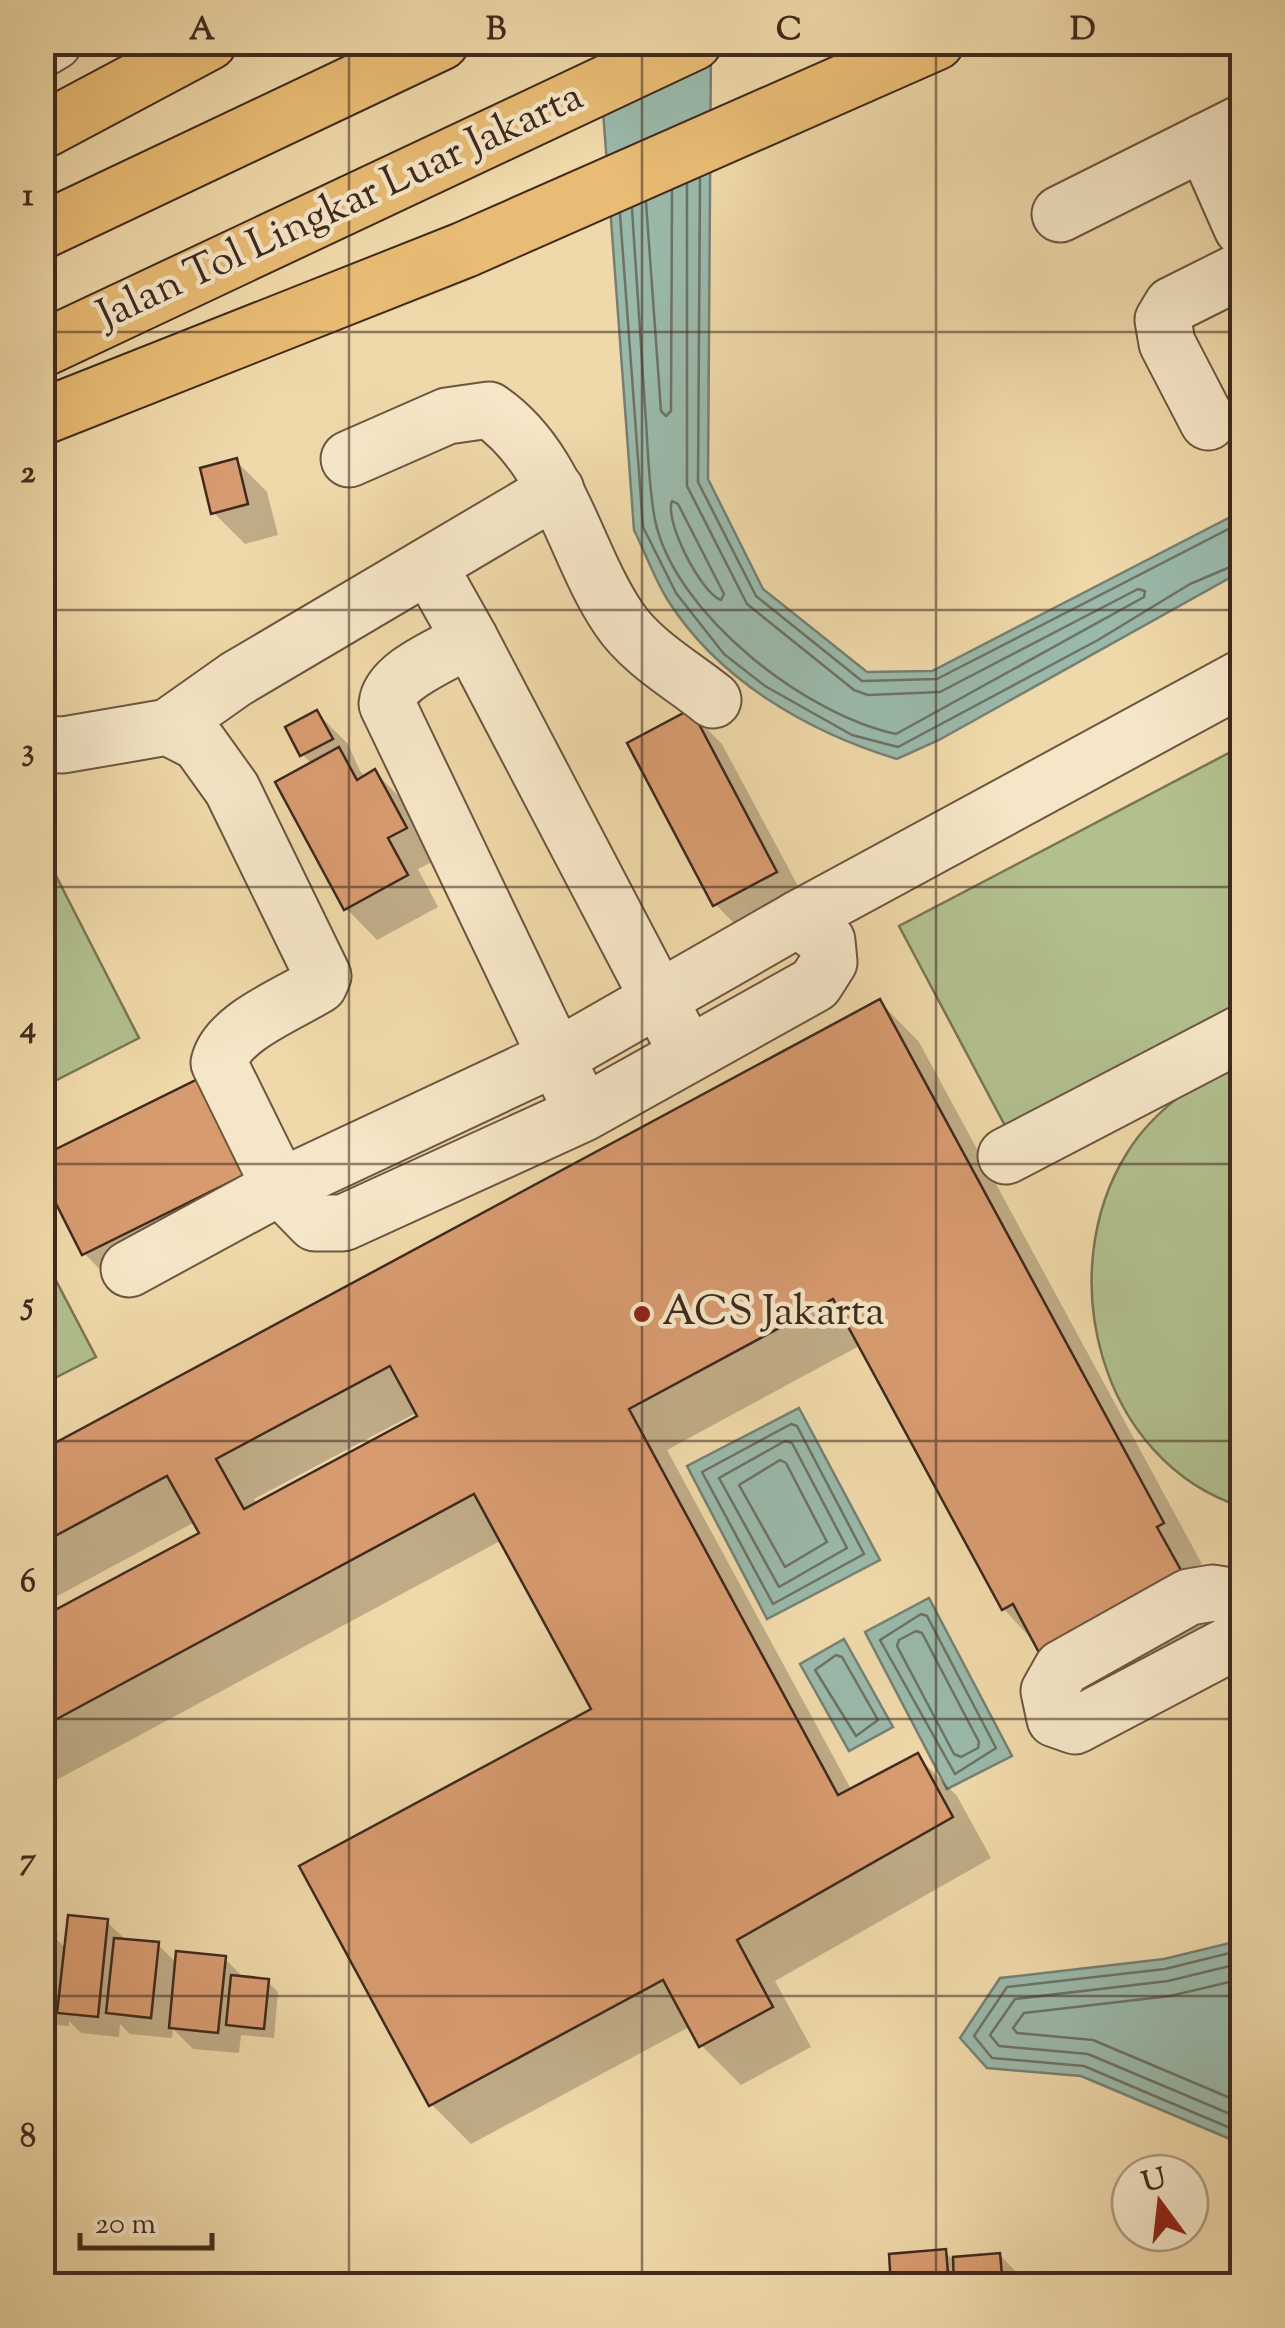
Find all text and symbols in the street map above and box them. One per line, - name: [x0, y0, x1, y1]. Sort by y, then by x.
- text: A: [189, 8, 215, 54]
- text: B: [486, 8, 506, 54]
- text: C: [776, 8, 802, 54]
- text: D: [1070, 8, 1096, 54]
- street label: Jalan Tol Lingkar Luar Jakarta: [86, 69, 594, 348]
- text: 1: [23, 174, 34, 220]
- text: 2: [21, 451, 36, 497]
- text: 3: [22, 729, 34, 775]
- text: 4: [19, 1006, 36, 1052]
- text: 5: [20, 1283, 34, 1329]
- place label: ACS Jakarta: [662, 1284, 885, 1344]
- marker: ACS Jakarta: [631, 1303, 653, 1325]
- text: 6: [20, 1560, 36, 1606]
- text: 7: [20, 1838, 36, 1884]
- text: 8: [20, 2115, 36, 2161]
- north arrow: [1110, 2153, 1210, 2253]
- text: U: [1138, 2159, 1171, 2204]
- scale bar: [80, 2188, 212, 2250]
- text: 20 m: [95, 2204, 156, 2247]

